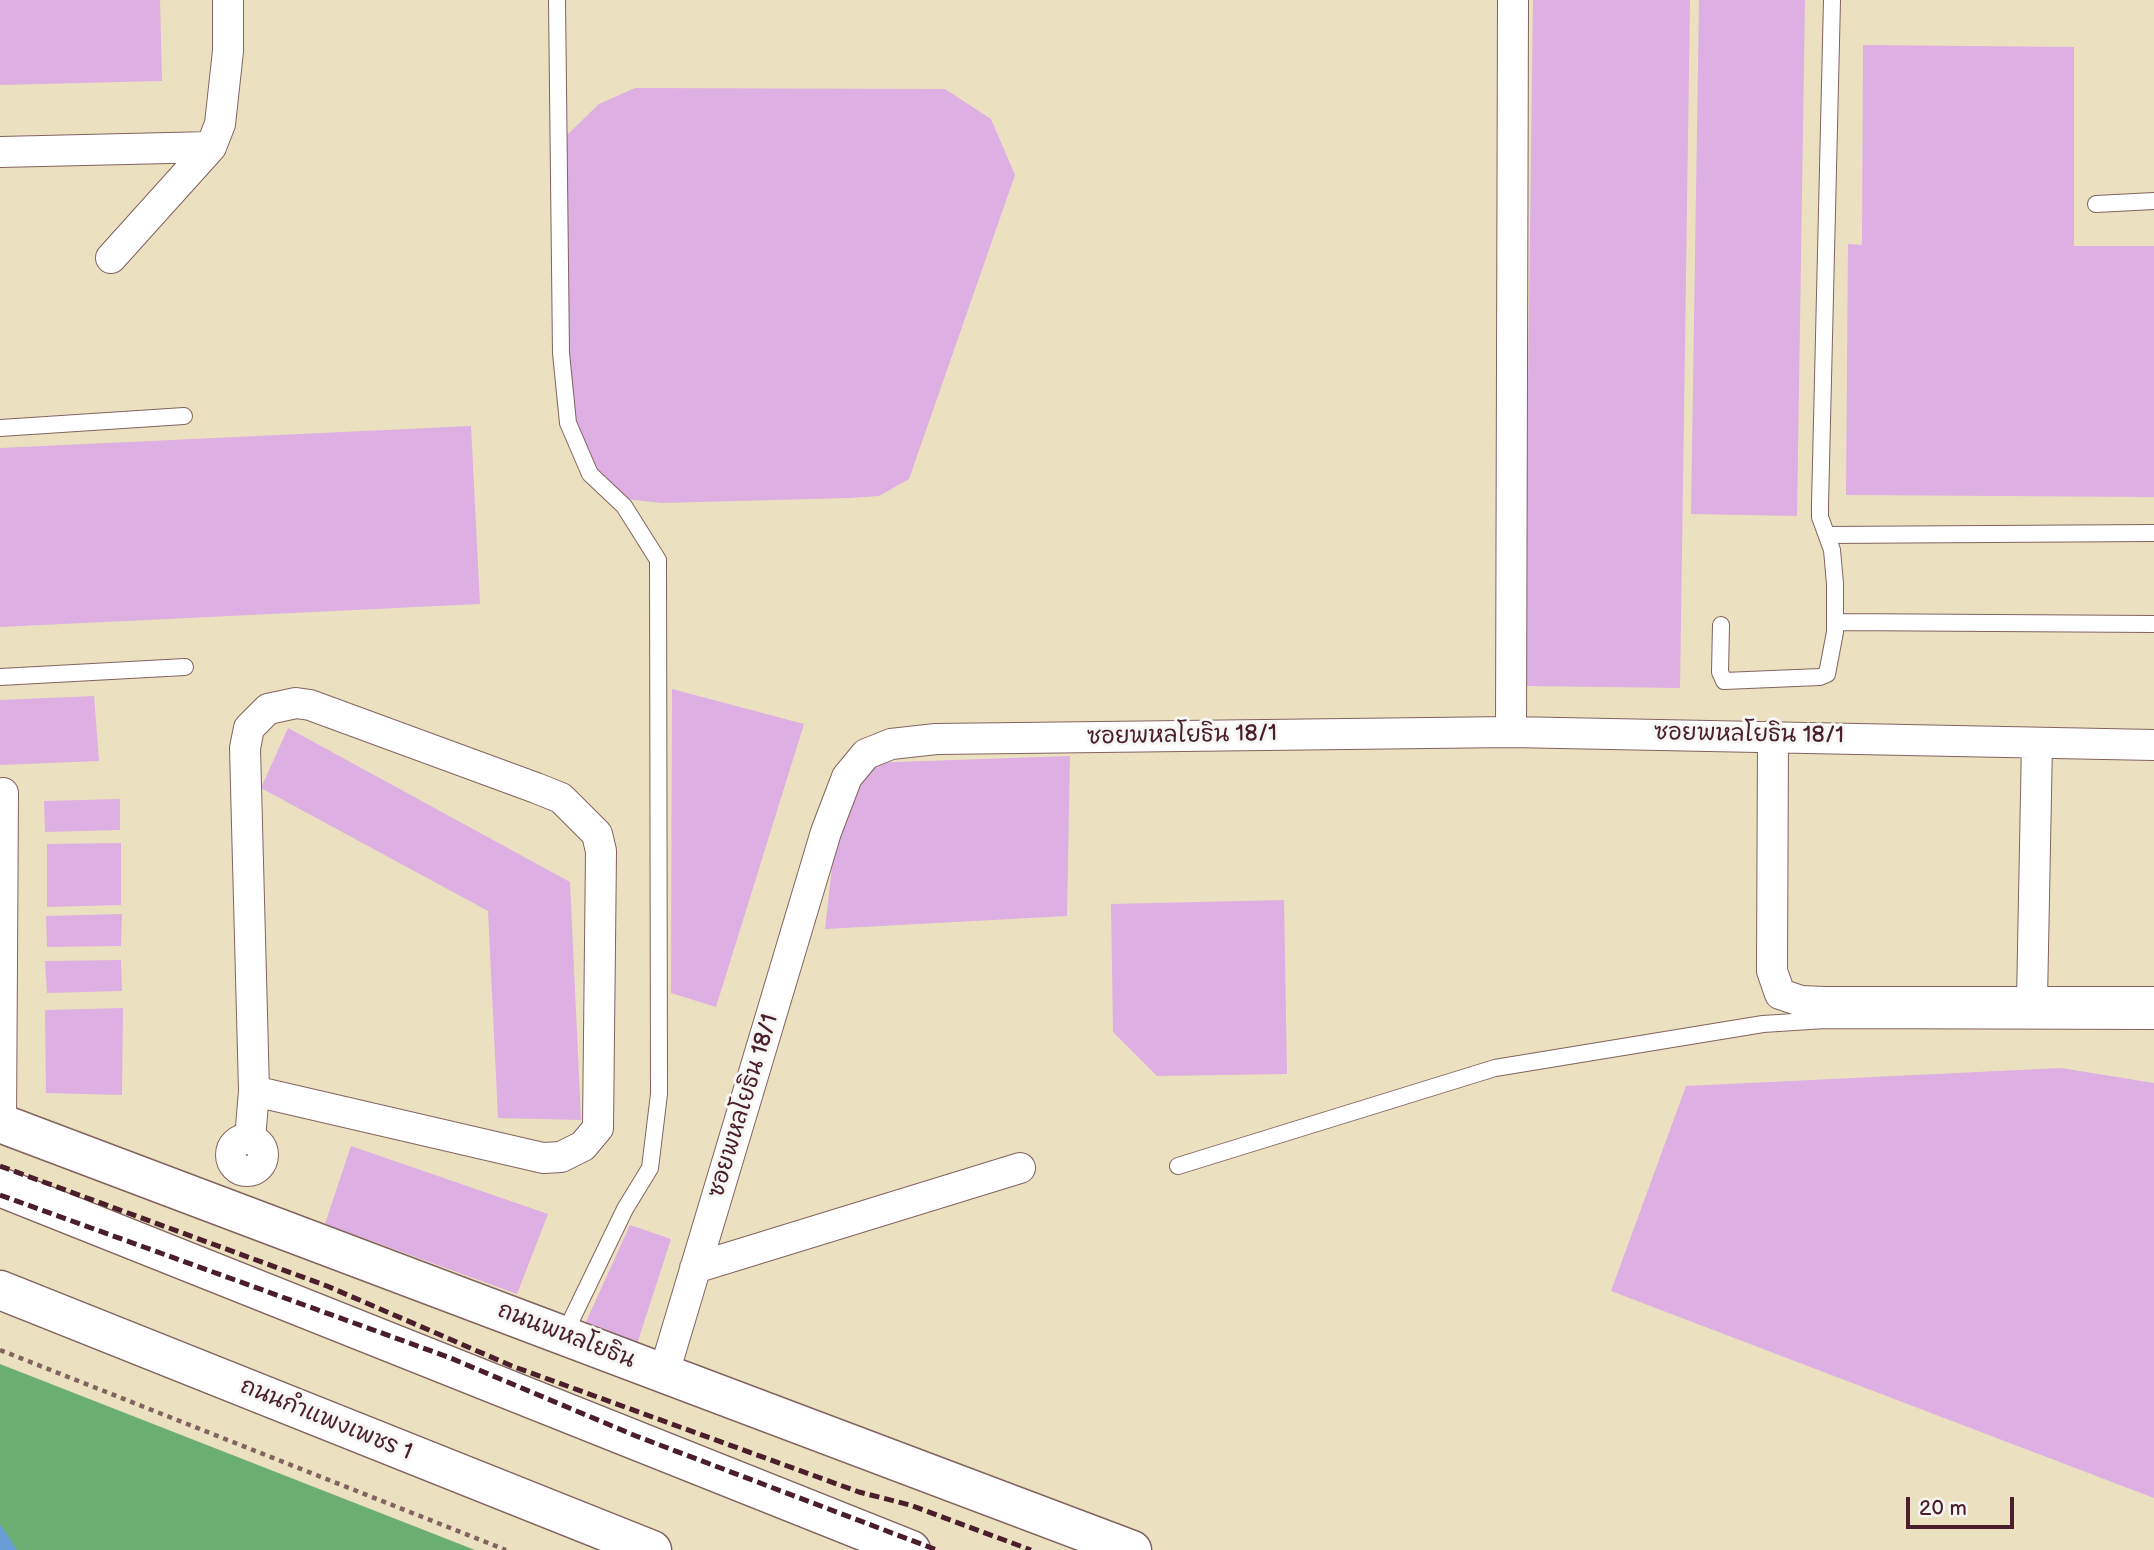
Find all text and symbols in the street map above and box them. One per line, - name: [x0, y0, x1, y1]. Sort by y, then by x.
- street label: ซอยพหลโยธิน 18/1: [1654, 720, 1844, 750]
- street label: ซอยพหลโยธิน 18/1: [1087, 721, 1277, 751]
- street label: ซอยพหลโยธิน 18/1: [703, 1011, 785, 1201]
- street label: ถนนพหลโยธิน: [493, 1297, 639, 1375]
- street label: ถนนกำแพงเพชร 1: [236, 1373, 416, 1467]
- scale bar: [1909, 1484, 2018, 1528]
- text: 20 m: [1919, 1496, 1967, 1521]

